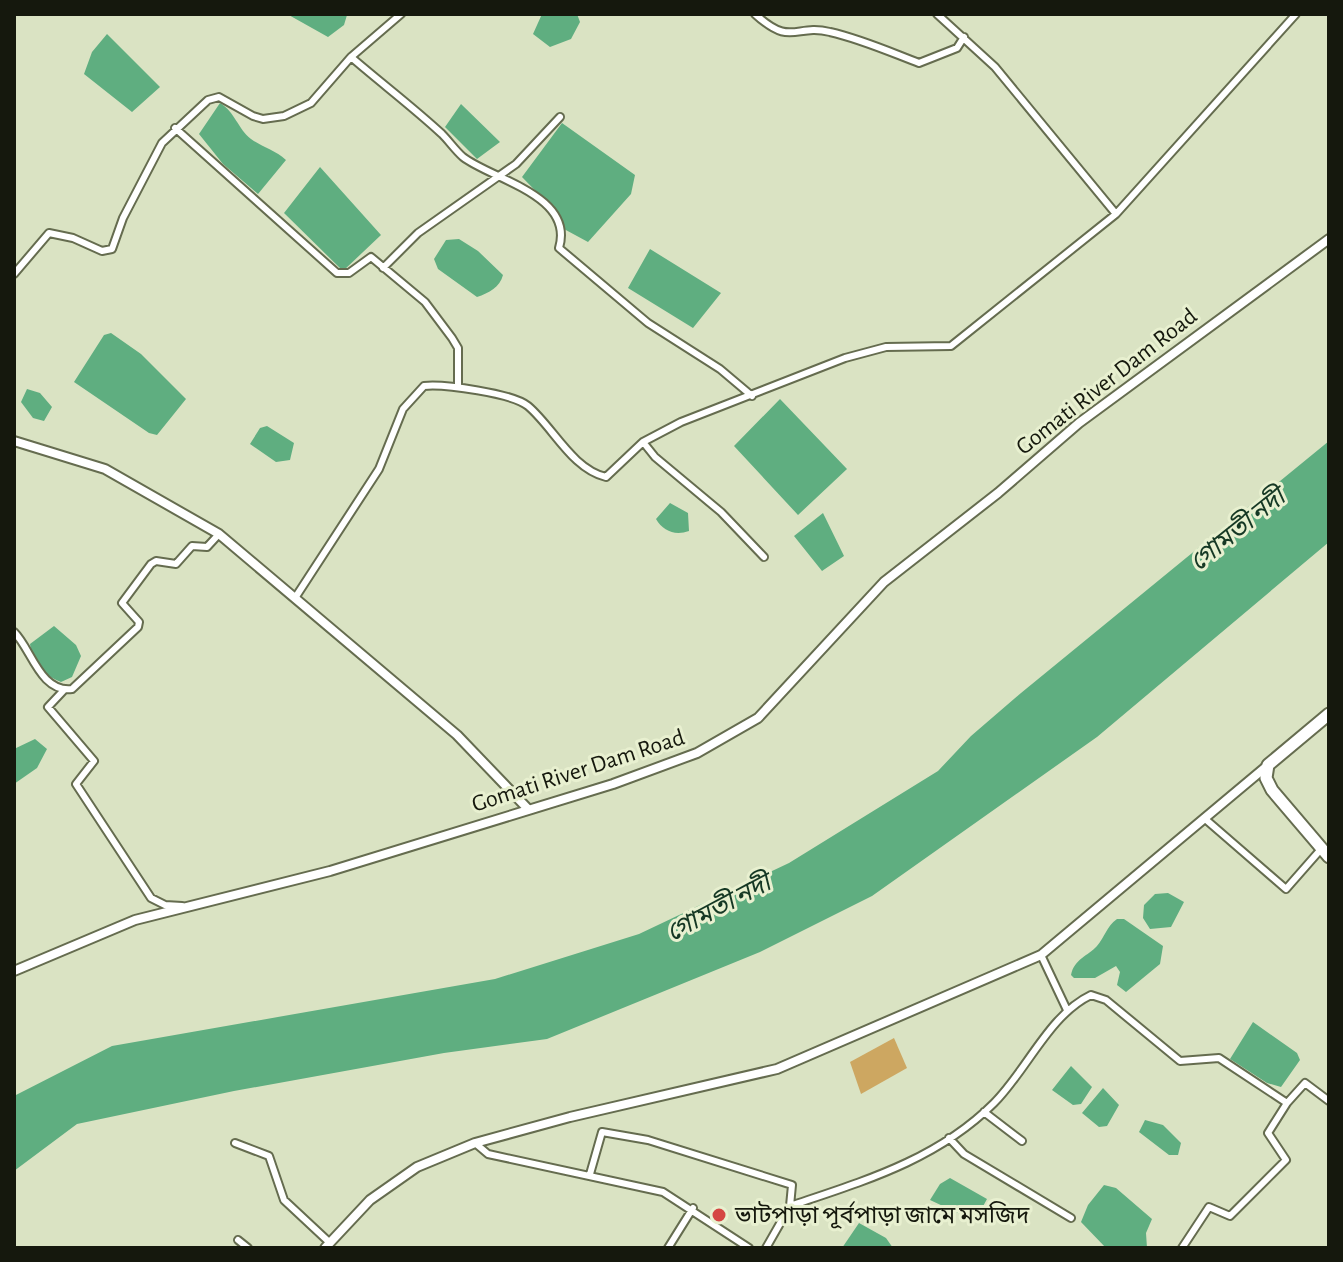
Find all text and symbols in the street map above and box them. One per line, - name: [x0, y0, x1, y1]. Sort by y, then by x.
- street label: Gomati River Dam Road: [1012, 304, 1202, 460]
- water label: গোমতী নদী: [1183, 478, 1294, 576]
- street label: Gomati River Dam Road: [469, 725, 688, 817]
- water label: গোমতী নদী: [661, 865, 779, 946]
- place label: ভাটপাড়া পূর্বপাড়া জামে মসজিদ: [734, 1200, 1030, 1229]
- marker: ভাটপাড়া পূর্বপাড়া জামে মসজিদ: [710, 1206, 728, 1224]

